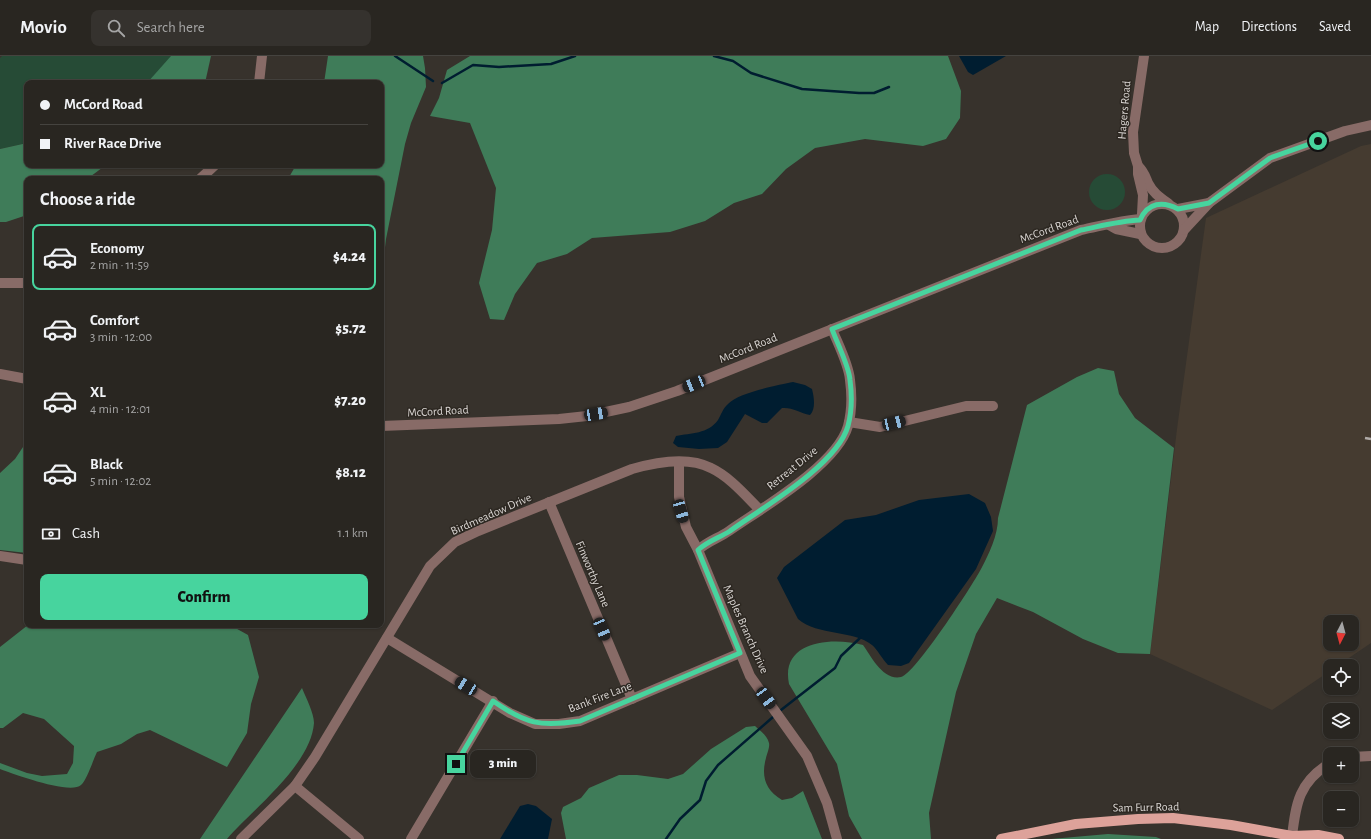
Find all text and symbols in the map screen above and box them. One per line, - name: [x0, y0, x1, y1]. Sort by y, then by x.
- search box: [91, 10, 371, 46]
- icon: search: [105, 17, 127, 39]
- text: Movio: [20, 18, 67, 37]
- text: Search here: [137, 20, 205, 35]
- text: Map: [1195, 20, 1219, 34]
- text: Directions: [1241, 20, 1297, 34]
- text: Saved: [1319, 20, 1351, 34]
- street label: Hagers Road: [1115, 80, 1133, 140]
- text: McCord Road: [64, 97, 143, 112]
- route start: [1309, 132, 1327, 150]
- text: River Race Drive: [64, 136, 161, 151]
- text: Choose a ride: [40, 191, 135, 209]
- street label: McCord Road: [1018, 213, 1080, 245]
- icon: car: [42, 239, 78, 275]
- text: Economy: [90, 241, 144, 256]
- text: $4.24: [333, 249, 366, 264]
- text: 2 min · 11:59: [90, 259, 149, 272]
- icon: car: [42, 311, 78, 347]
- text: Comfort: [90, 313, 139, 328]
- text: $5.72: [335, 321, 366, 336]
- text: 3 min · 12:00: [90, 331, 152, 344]
- street label: McCord Road: [717, 331, 779, 365]
- car: [681, 374, 707, 394]
- icon: car: [42, 383, 78, 419]
- text: XL: [90, 385, 106, 400]
- text: $7.20: [334, 393, 366, 408]
- text: 4 min · 12:01: [90, 403, 151, 416]
- street label: McCord Road: [407, 403, 469, 419]
- car: [583, 406, 609, 422]
- car: [881, 414, 907, 432]
- street label: Retreat Drive: [764, 444, 820, 492]
- icon: car: [42, 455, 78, 491]
- text: Black: [90, 457, 123, 472]
- text: $8.12: [335, 465, 366, 480]
- text: 5 min · 12:02: [90, 475, 151, 488]
- street label: Birdmeadow Drive: [449, 491, 533, 537]
- car: [672, 498, 690, 524]
- icon: cash: [40, 523, 62, 545]
- text: Cash: [72, 526, 100, 541]
- text: 1.1 km: [338, 527, 368, 540]
- street label: Finworthy Lane: [573, 539, 612, 609]
- button: Confirm: [40, 574, 368, 620]
- street label: Maples Branch Drive: [721, 583, 771, 675]
- north arrow: [1323, 615, 1359, 651]
- map controls: [1323, 615, 1359, 827]
- car: [592, 616, 612, 642]
- button: locate: [1323, 659, 1359, 695]
- car: [453, 675, 479, 697]
- street label: Bank Fire Lane: [567, 679, 633, 715]
- car: [754, 685, 778, 711]
- button: layers: [1323, 703, 1359, 739]
- button: +: [1323, 747, 1359, 783]
- callout: 3 min: [470, 750, 536, 778]
- route end: [447, 755, 465, 773]
- text: 3 min: [489, 757, 517, 770]
- button: −: [1323, 791, 1359, 827]
- street label: Sam Furr Road: [1113, 800, 1179, 814]

